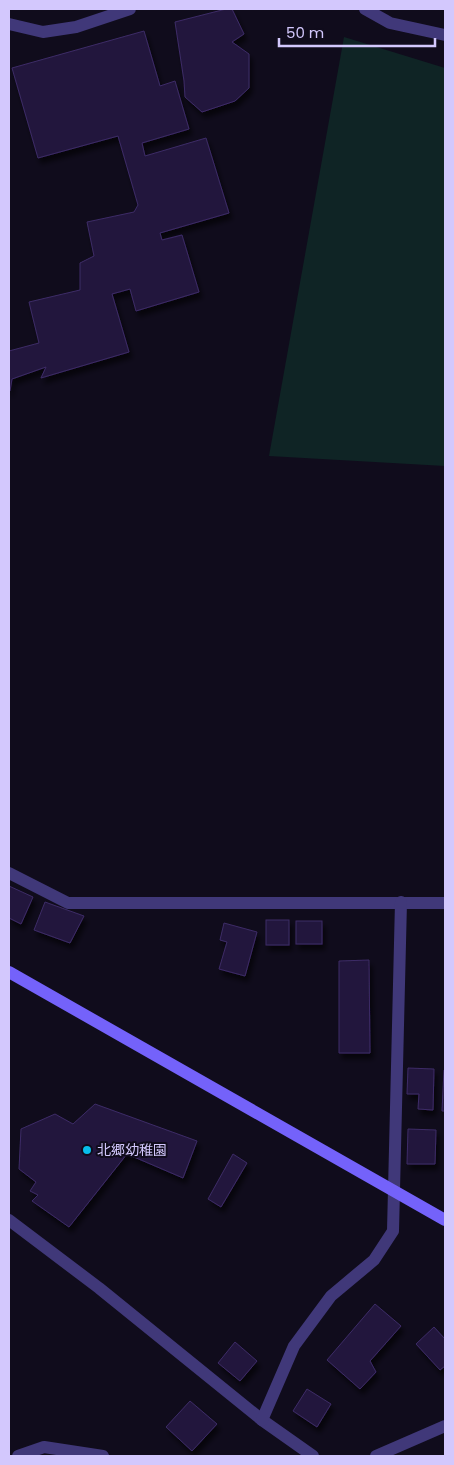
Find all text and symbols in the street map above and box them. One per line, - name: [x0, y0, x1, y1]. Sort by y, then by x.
- scale bar: [279, 15, 435, 47]
- text: 50 m: [286, 22, 324, 43]
- place label: 北郷幼稚園: [97, 1140, 167, 1160]
- marker: 北郷幼稚園: [81, 1144, 93, 1156]

